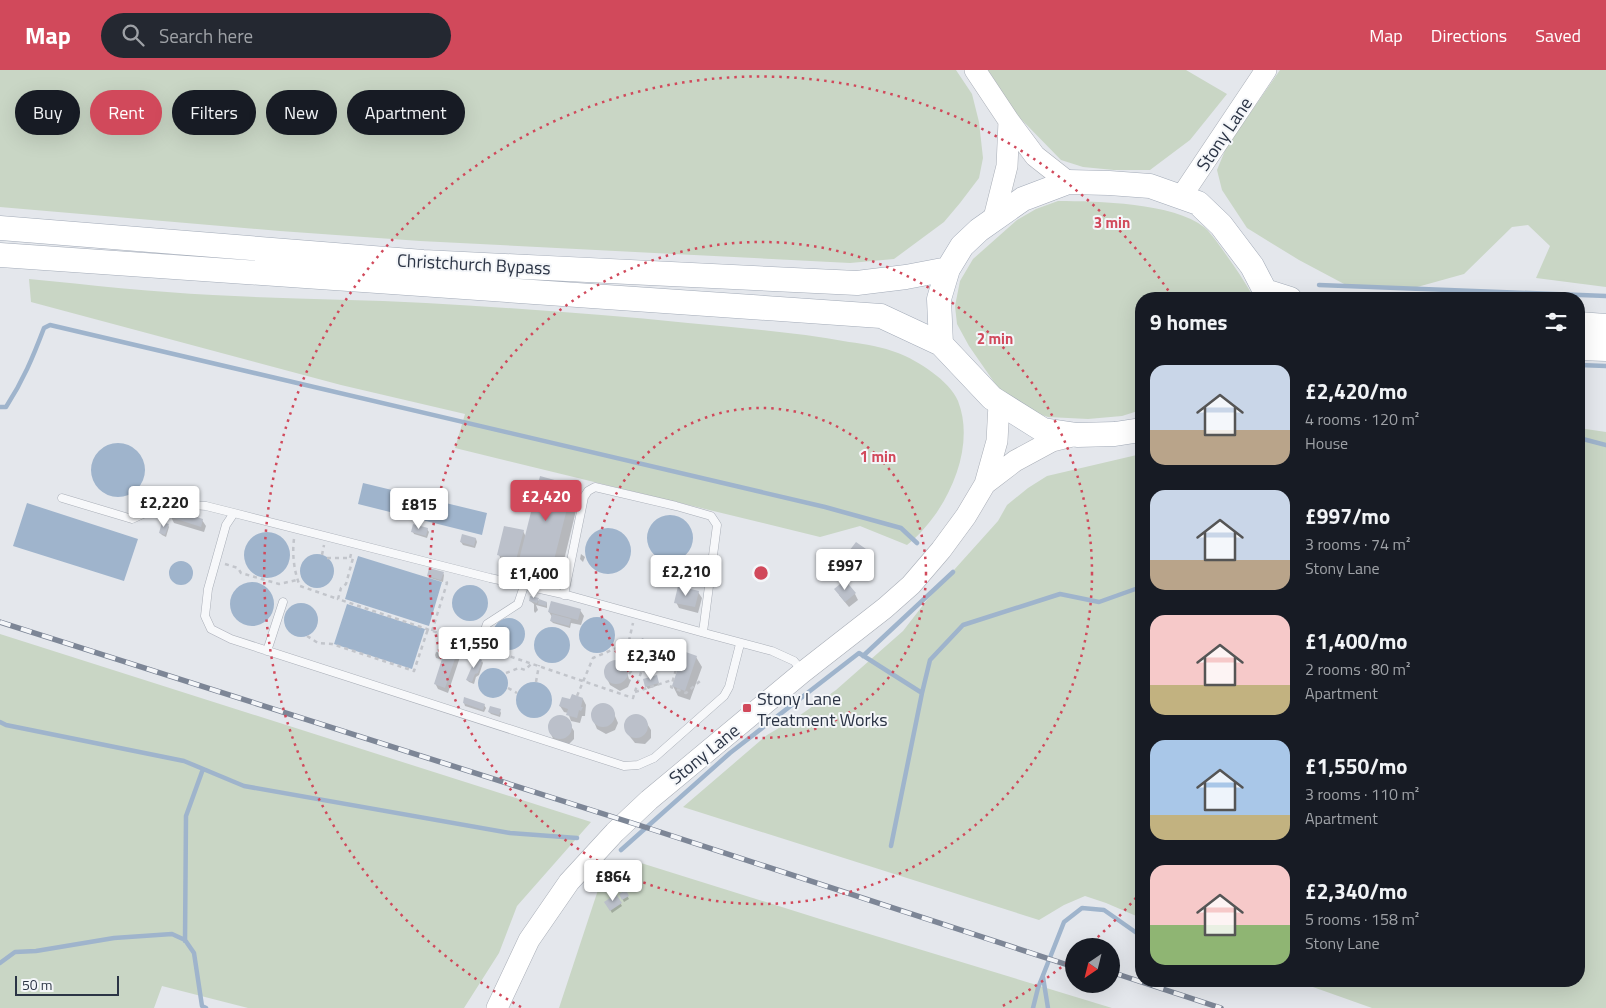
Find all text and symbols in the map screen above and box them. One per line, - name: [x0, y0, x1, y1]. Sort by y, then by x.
- search box: [101, 13, 451, 58]
- text: Map: [25, 17, 71, 53]
- icon: search: [119, 21, 147, 49]
- text: Search here: [159, 21, 253, 50]
- text: Map: [1369, 22, 1403, 49]
- text: Directions: [1431, 22, 1507, 49]
- text: Saved: [1535, 22, 1581, 49]
- chip: Buy: [15, 90, 80, 135]
- chip: Rent: [90, 90, 162, 135]
- chip: Filters: [172, 90, 256, 135]
- chip: New: [266, 90, 337, 135]
- chip: Apartment: [347, 90, 465, 135]
- street label: Stony Lane: [1189, 92, 1259, 176]
- text: 3 min: [1094, 211, 1130, 234]
- street label: Christchurch Bypass: [396, 246, 552, 282]
- text: 9 homes: [1150, 306, 1227, 338]
- icon: filters: [1542, 308, 1570, 336]
- text: 2 min: [977, 327, 1013, 350]
- text: £2,420/mo: [1305, 375, 1407, 407]
- icon: home: [1190, 385, 1250, 445]
- text: 4 rooms · 120 m²: [1305, 407, 1419, 431]
- text: House: [1305, 431, 1348, 455]
- text: 1 min: [860, 445, 896, 468]
- pin: £2,420: [505, 480, 587, 522]
- text: £2,420: [521, 484, 571, 508]
- pin: £2,220: [123, 486, 205, 528]
- pin: £815: [389, 488, 449, 530]
- text: £2,220: [139, 490, 189, 514]
- text: £815: [401, 492, 437, 516]
- text: £997/mo: [1305, 500, 1390, 532]
- icon: home: [1190, 510, 1250, 570]
- text: 3 rooms · 74 m²: [1305, 532, 1410, 556]
- pin: £997: [815, 548, 875, 591]
- text: £997: [827, 553, 863, 577]
- pin: £2,210: [645, 554, 727, 597]
- pin: £1,400: [493, 556, 575, 599]
- text: Stony Lane: [1305, 556, 1380, 580]
- text: £2,210: [661, 559, 711, 583]
- text: £1,400: [509, 561, 559, 585]
- centre of rings: [752, 564, 770, 582]
- text: £1,400/mo: [1305, 625, 1407, 657]
- pin: £1,550: [433, 626, 515, 669]
- text: £1,550: [449, 631, 499, 655]
- icon: home: [1190, 635, 1250, 695]
- pin: £2,340: [610, 638, 692, 681]
- text: £2,340: [626, 643, 676, 667]
- text: 2 rooms · 80 m²: [1305, 657, 1410, 681]
- text: Apartment: [1305, 681, 1378, 705]
- place label: Stony Lane Treatment Works: [757, 685, 888, 733]
- marker: Stony Lane Treatment Works: [741, 702, 753, 714]
- street label: Stony Lane: [663, 717, 745, 791]
- text: £1,550/mo: [1305, 750, 1407, 782]
- icon: home: [1190, 760, 1250, 820]
- text: 3 rooms · 110 m²: [1305, 782, 1419, 806]
- text: Apartment: [1305, 806, 1378, 830]
- pin: £864: [583, 860, 643, 902]
- text: £864: [595, 864, 631, 888]
- text: £2,340/mo: [1305, 875, 1407, 907]
- icon: home: [1190, 885, 1250, 945]
- text: 5 rooms · 158 m²: [1305, 907, 1419, 931]
- text: Stony Lane: [1305, 931, 1380, 955]
- north arrow: [1065, 938, 1120, 992]
- map controls: [1065, 938, 1120, 993]
- scale bar: [15, 973, 119, 996]
- text: 50 m: [22, 974, 52, 995]

